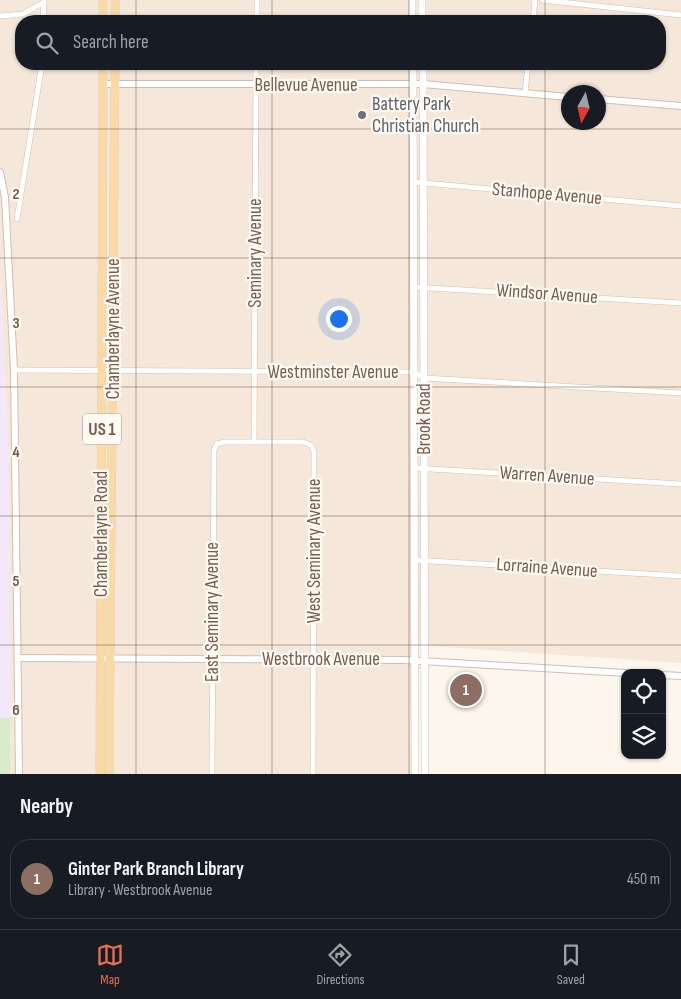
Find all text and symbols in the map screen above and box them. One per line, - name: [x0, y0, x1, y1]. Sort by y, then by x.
- search box: [15, 15, 666, 70]
- icon: search: [33, 29, 61, 57]
- text: Search here: [73, 31, 149, 54]
- street label: Bellevue Avenue: [254, 74, 358, 97]
- north arrow: [561, 85, 606, 130]
- place label: Battery Park Christian Church: [372, 93, 479, 138]
- marker: Battery Park Christian Church: [356, 109, 368, 121]
- street label: Stanhope Avenue: [491, 178, 603, 210]
- text: 2: [12, 185, 20, 204]
- street label: Seminary Avenue: [244, 198, 267, 308]
- street label: Chamberlayne Avenue: [102, 258, 125, 400]
- street label: Windsor Avenue: [496, 279, 598, 309]
- your location: [326, 306, 352, 332]
- text: 3: [12, 314, 20, 333]
- street label: Westminster Avenue: [267, 361, 399, 384]
- street label: Brook Road: [413, 383, 436, 455]
- road number: US 1: [83, 414, 121, 444]
- text: 4: [12, 443, 20, 462]
- street label: Warren Avenue: [499, 461, 595, 491]
- street label: Chamberlayne Road: [90, 471, 113, 597]
- street label: West Seminary Avenue: [303, 479, 326, 623]
- street label: East Seminary Avenue: [201, 542, 224, 682]
- street label: Lorraine Avenue: [496, 553, 598, 583]
- text: 5: [12, 572, 20, 591]
- street label: Westbrook Avenue: [262, 648, 380, 671]
- map controls: [621, 669, 666, 759]
- button: locate: [621, 669, 666, 714]
- pin: 1: [450, 671, 482, 709]
- text: 6: [12, 701, 20, 720]
- button: layers: [621, 714, 666, 759]
- text: Nearby: [20, 794, 73, 819]
- text: Ginter Park Branch Library: [68, 858, 244, 881]
- text: 1: [34, 870, 40, 889]
- text: 450 m: [627, 870, 660, 889]
- text: Library · Westbrook Avenue: [68, 881, 212, 900]
- tab: Map: [96, 941, 124, 988]
- tab: Directions: [316, 941, 365, 988]
- tab: Saved: [557, 941, 585, 988]

